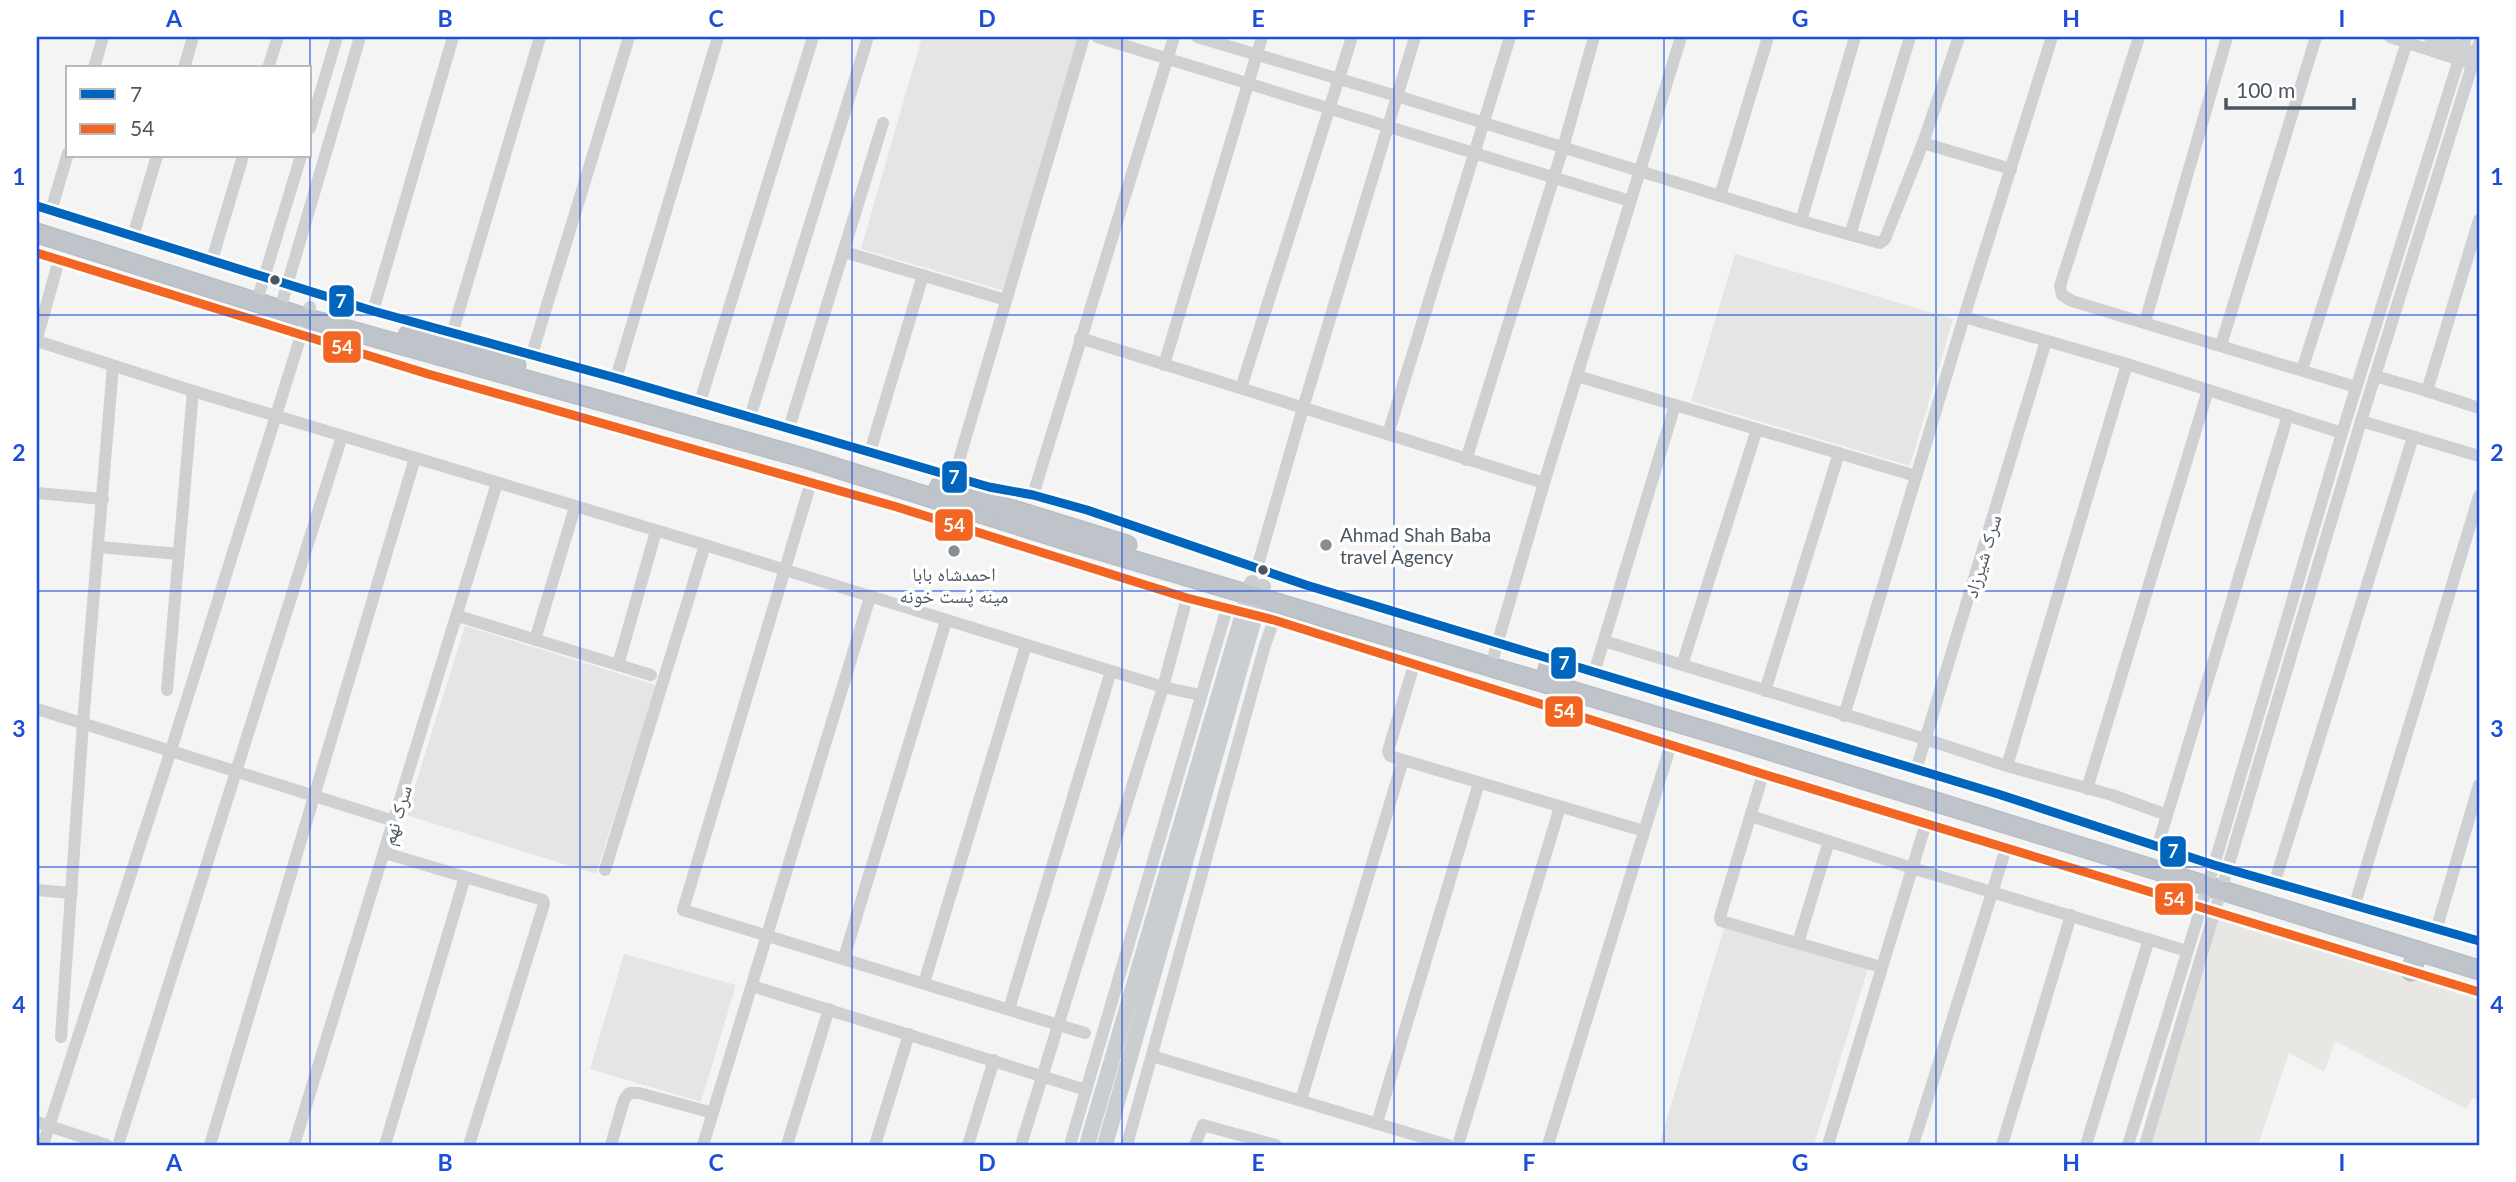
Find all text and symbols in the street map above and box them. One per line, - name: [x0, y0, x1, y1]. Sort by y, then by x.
- text: A: [165, 4, 183, 32]
- text: B: [437, 4, 453, 32]
- text: C: [708, 4, 724, 32]
- text: D: [978, 4, 996, 32]
- text: E: [1251, 4, 1265, 32]
- text: F: [1522, 4, 1536, 32]
- text: G: [1792, 4, 1808, 32]
- text: H: [2062, 4, 2080, 32]
- text: I: [2339, 4, 2345, 32]
- legend: [66, 66, 312, 158]
- scale bar: [2226, 66, 2353, 110]
- text: 100 m: [2236, 77, 2295, 102]
- text: 7: [130, 81, 142, 106]
- text: 54: [130, 115, 154, 140]
- text: 1: [12, 162, 26, 190]
- text: 1: [2490, 162, 2504, 190]
- unlabelled marker: [268, 273, 282, 287]
- line badge: 7: [328, 284, 355, 318]
- text: 7: [335, 289, 347, 312]
- line badge: 54: [322, 330, 362, 364]
- text: 54: [331, 335, 353, 358]
- text: 2: [12, 438, 26, 466]
- text: 2: [2490, 438, 2504, 466]
- line badge: 7: [941, 460, 968, 494]
- text: 7: [948, 465, 960, 488]
- line badge: 54: [934, 508, 974, 542]
- street label: سرک شیرزاد: [1959, 512, 2006, 601]
- text: 54: [943, 513, 965, 536]
- place label: Ahmad Shah Baba travel Agency: [1340, 523, 1491, 568]
- marker: Ahmad Shah Baba travel Agency: [1318, 537, 1334, 553]
- marker: احمدشاه بابا مینه پُست خونه: [946, 543, 962, 559]
- place label: احمدشاه بابا مینه پُست خونه: [900, 562, 1008, 608]
- unlabelled marker: [1256, 563, 1270, 577]
- line badge: 7: [1550, 646, 1577, 680]
- text: 7: [1558, 651, 1570, 674]
- line badge: 54: [1544, 695, 1584, 728]
- text: 54: [1553, 699, 1575, 722]
- text: 3: [12, 714, 26, 742]
- text: 3: [2490, 714, 2504, 742]
- street label: سرک نهم: [376, 782, 418, 848]
- line badge: 7: [2159, 835, 2187, 868]
- text: 7: [2167, 839, 2179, 862]
- line badge: 54: [2154, 882, 2194, 916]
- text: 54: [2163, 887, 2185, 910]
- text: 4: [12, 990, 26, 1018]
- text: 4: [2490, 990, 2504, 1018]
- text: A: [165, 1148, 183, 1176]
- text: B: [437, 1148, 453, 1176]
- text: C: [708, 1148, 724, 1176]
- text: D: [978, 1148, 996, 1176]
- text: E: [1251, 1148, 1265, 1176]
- text: F: [1522, 1148, 1536, 1176]
- text: G: [1792, 1148, 1808, 1176]
- text: H: [2062, 1148, 2080, 1176]
- text: I: [2339, 1148, 2345, 1176]

